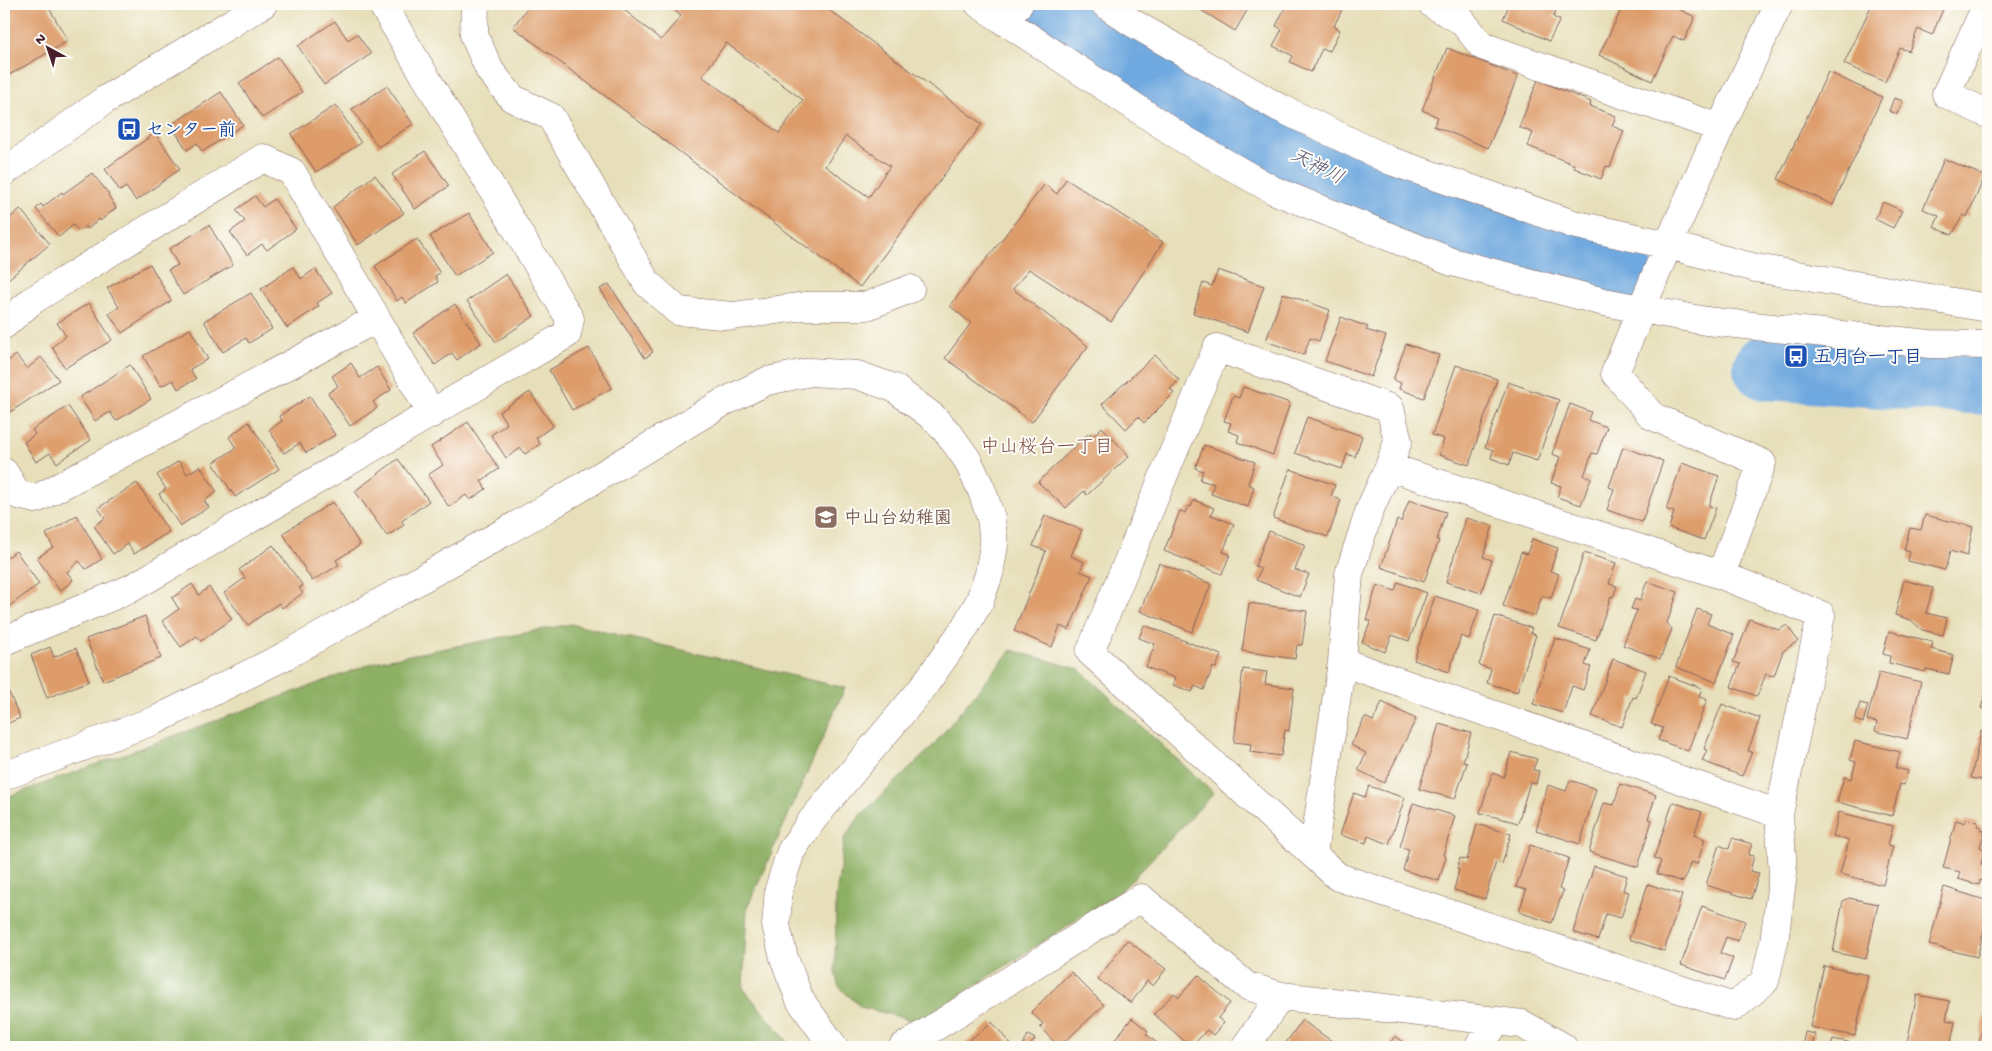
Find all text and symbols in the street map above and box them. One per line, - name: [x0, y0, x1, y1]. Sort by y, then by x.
- north arrow: [22, 22, 72, 72]
- text: N: [32, 31, 50, 49]
- bus stop icon: センター前: [116, 116, 142, 142]
- place label: センター前: [146, 120, 236, 142]
- water label: 天神川: [1286, 144, 1347, 191]
- bus stop icon: 五月台一丁目: [1783, 343, 1809, 369]
- place label: 五月台一丁目: [1814, 347, 1922, 369]
- district label: 中山桜台一丁目: [980, 436, 1114, 460]
- school or university icon: 中山台幼稚園: [813, 504, 839, 530]
- place label: 中山台幼稚園: [844, 508, 952, 530]

